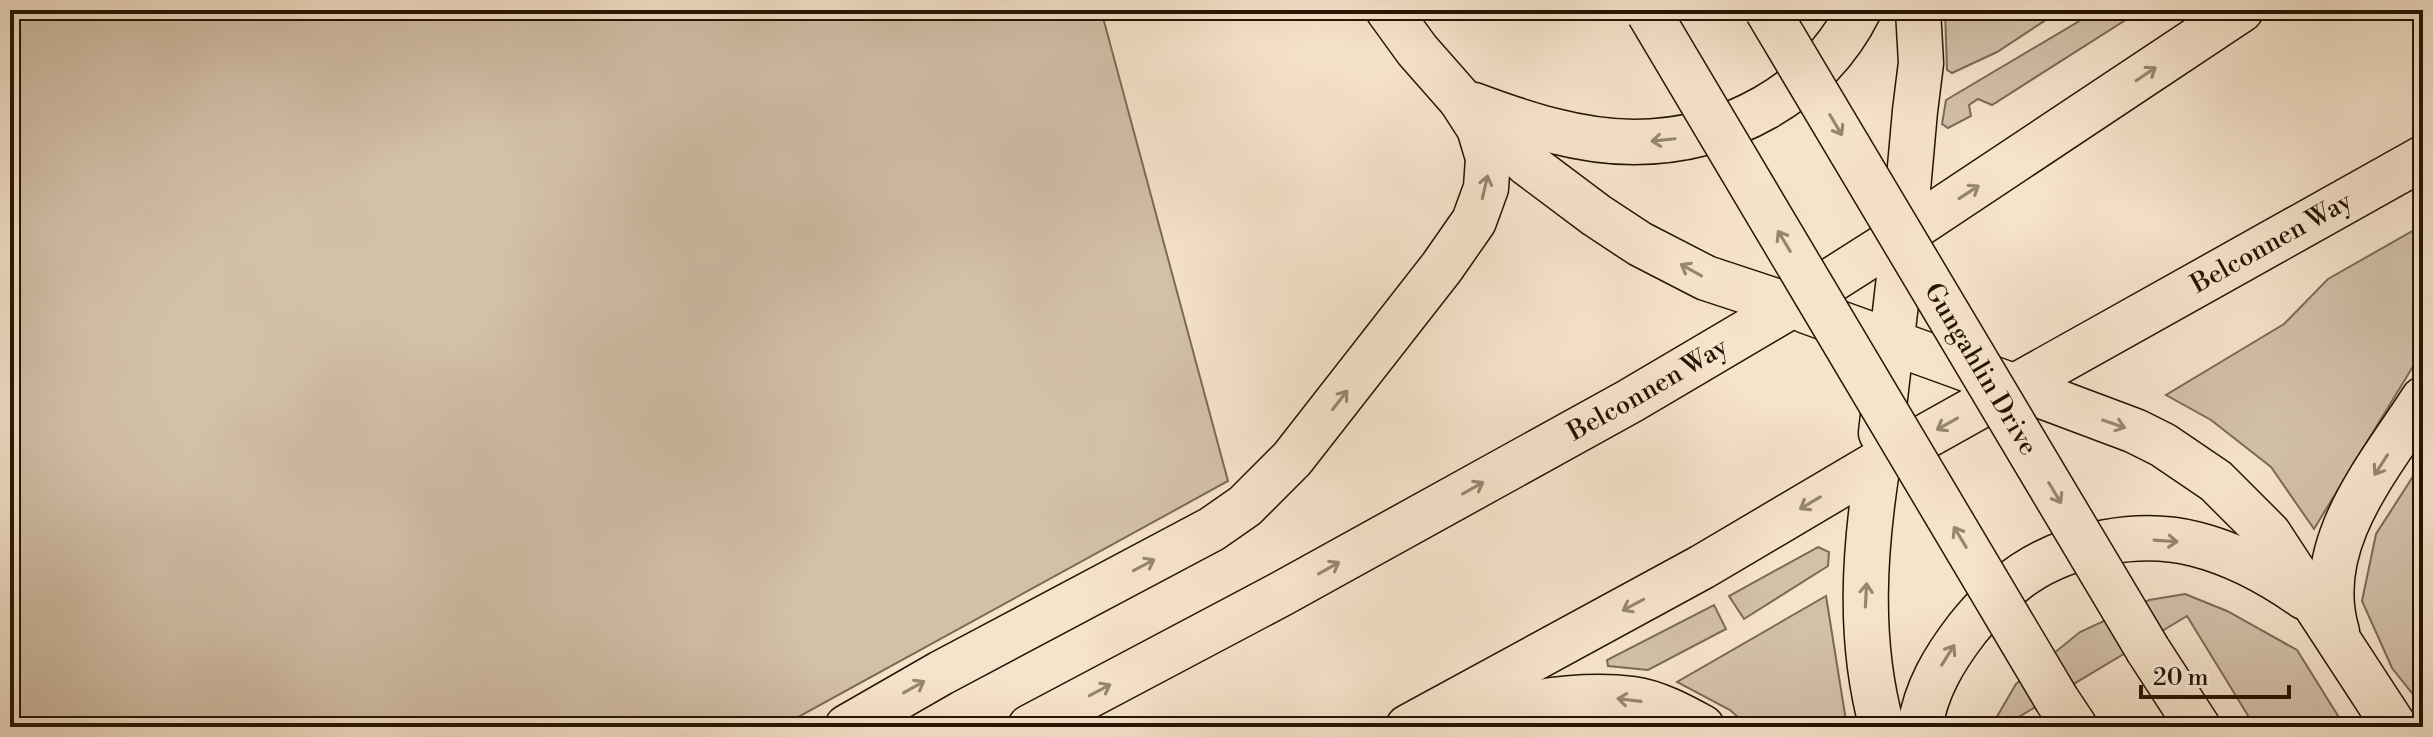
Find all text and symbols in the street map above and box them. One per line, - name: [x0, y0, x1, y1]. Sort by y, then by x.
- one-way arrow: [2135, 66, 2157, 82]
- one-way arrow: [1828, 113, 1844, 136]
- one-way arrow: [1650, 133, 1676, 148]
- one-way arrow: [1479, 174, 1494, 200]
- one-way arrow: [1957, 183, 1980, 199]
- street label: Belconnen Way: [2184, 185, 2358, 301]
- one-way arrow: [1776, 230, 1792, 253]
- one-way arrow: [1680, 262, 1703, 278]
- street label: Gungahlin Drive: [1917, 277, 2044, 461]
- street label: Belconnen Way: [1561, 331, 1734, 449]
- one-way arrow: [1331, 390, 1349, 411]
- one-way arrow: [1936, 417, 1959, 433]
- one-way arrow: [2101, 418, 2126, 433]
- one-way arrow: [2372, 453, 2389, 475]
- one-way arrow: [1461, 480, 1484, 496]
- one-way arrow: [2047, 481, 2063, 504]
- one-way arrow: [1799, 496, 1823, 511]
- one-way arrow: [1952, 526, 1968, 549]
- one-way arrow: [2152, 533, 2179, 548]
- one-way arrow: [1131, 556, 1155, 572]
- one-way arrow: [1317, 560, 1340, 576]
- one-way arrow: [1858, 582, 1873, 609]
- one-way arrow: [1622, 597, 1645, 613]
- one-way arrow: [1941, 644, 1957, 667]
- scale bar: [2141, 649, 2289, 699]
- text: 20 m: [2153, 663, 2209, 693]
- one-way arrow: [902, 679, 925, 695]
- one-way arrow: [1087, 682, 1111, 698]
- one-way arrow: [1617, 693, 1643, 708]

